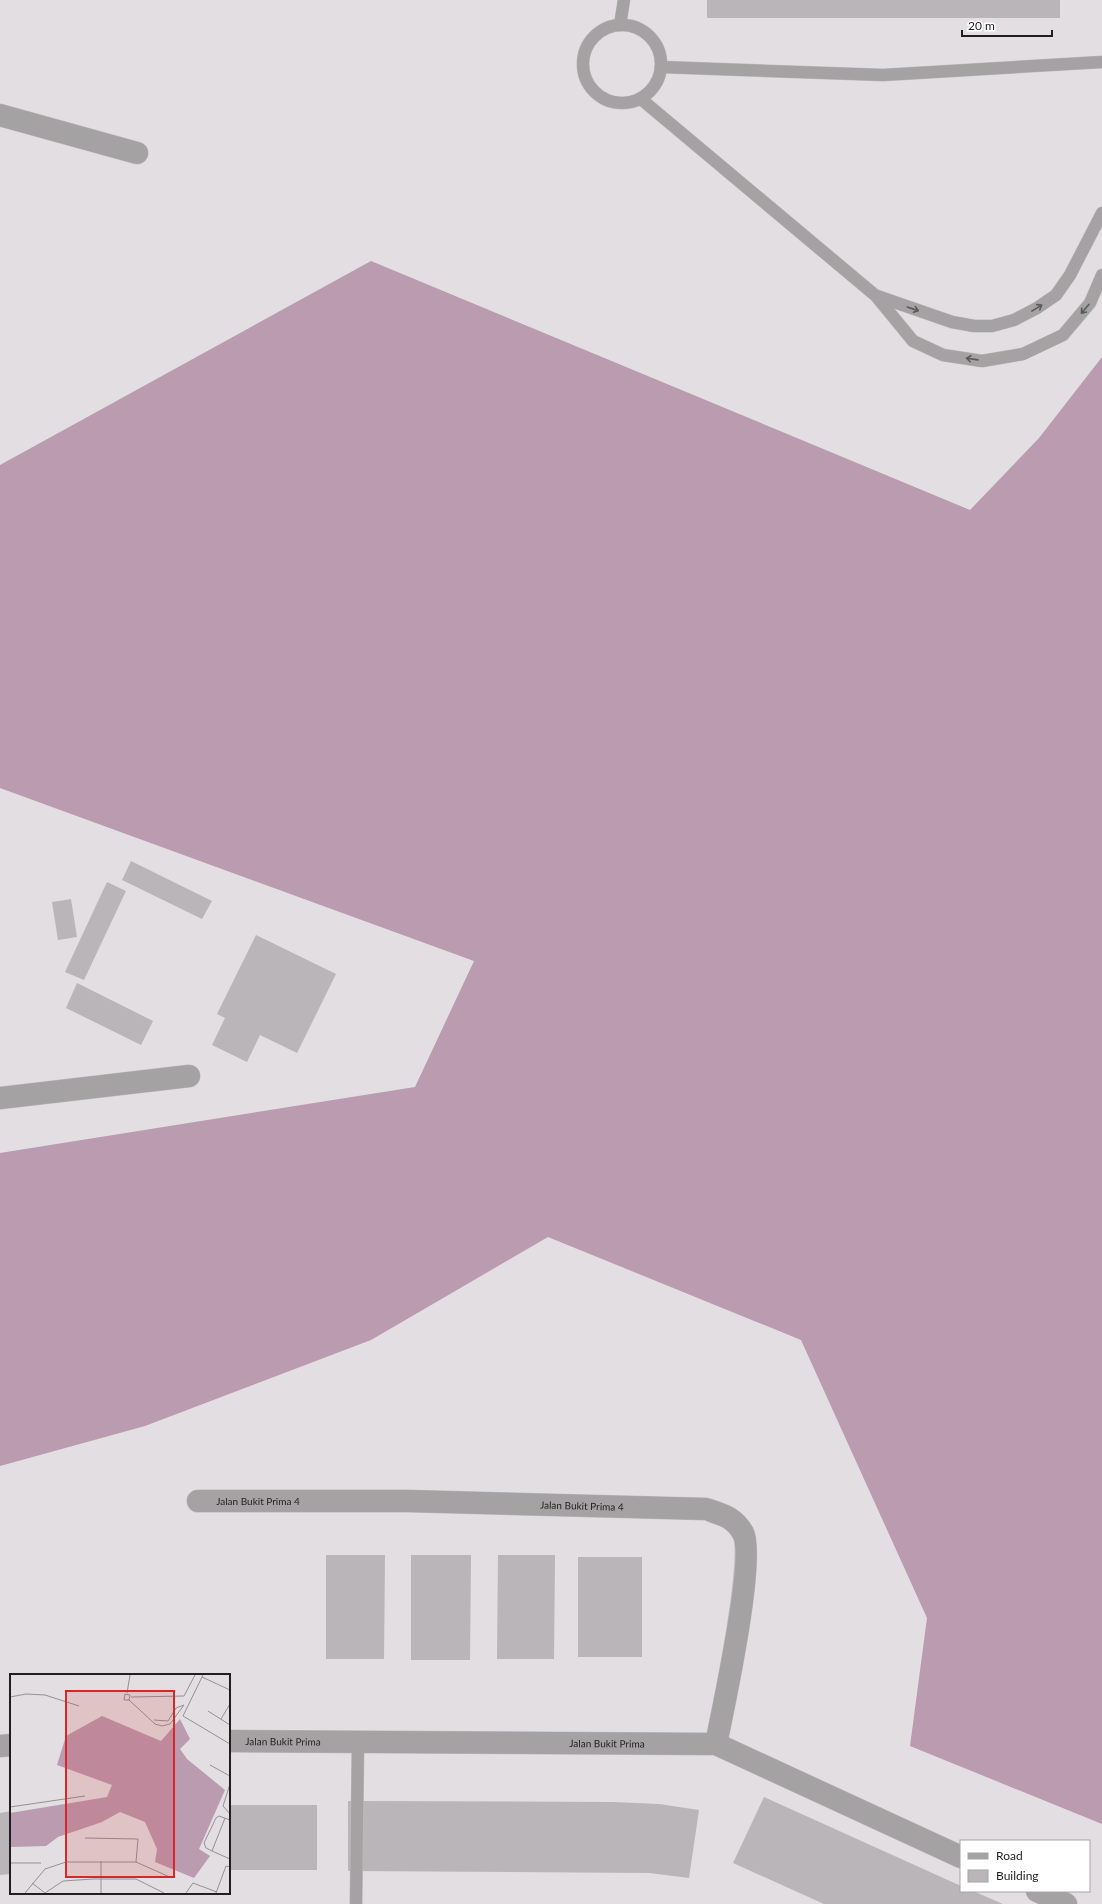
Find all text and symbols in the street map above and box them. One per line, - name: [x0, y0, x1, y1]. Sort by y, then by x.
- scale bar: [962, 12, 1052, 38]
- text: 20 m: [968, 18, 995, 33]
- one-way arrow: [1031, 303, 1042, 312]
- one-way arrow: [1080, 304, 1089, 315]
- one-way arrow: [906, 306, 919, 313]
- one-way arrow: [966, 356, 979, 363]
- street label: Jalan Bukit Prima 4: [216, 1495, 300, 1507]
- street label: Jalan Bukit Prima 4: [540, 1499, 624, 1513]
- inset map: [10, 1674, 230, 1894]
- street label: Jalan Bukit Prima: [245, 1735, 321, 1748]
- street label: Jalan Bukit Prima: [569, 1737, 645, 1750]
- legend: [960, 1840, 1090, 1892]
- text: Road: [996, 1848, 1023, 1863]
- text: Building: [996, 1868, 1039, 1883]

